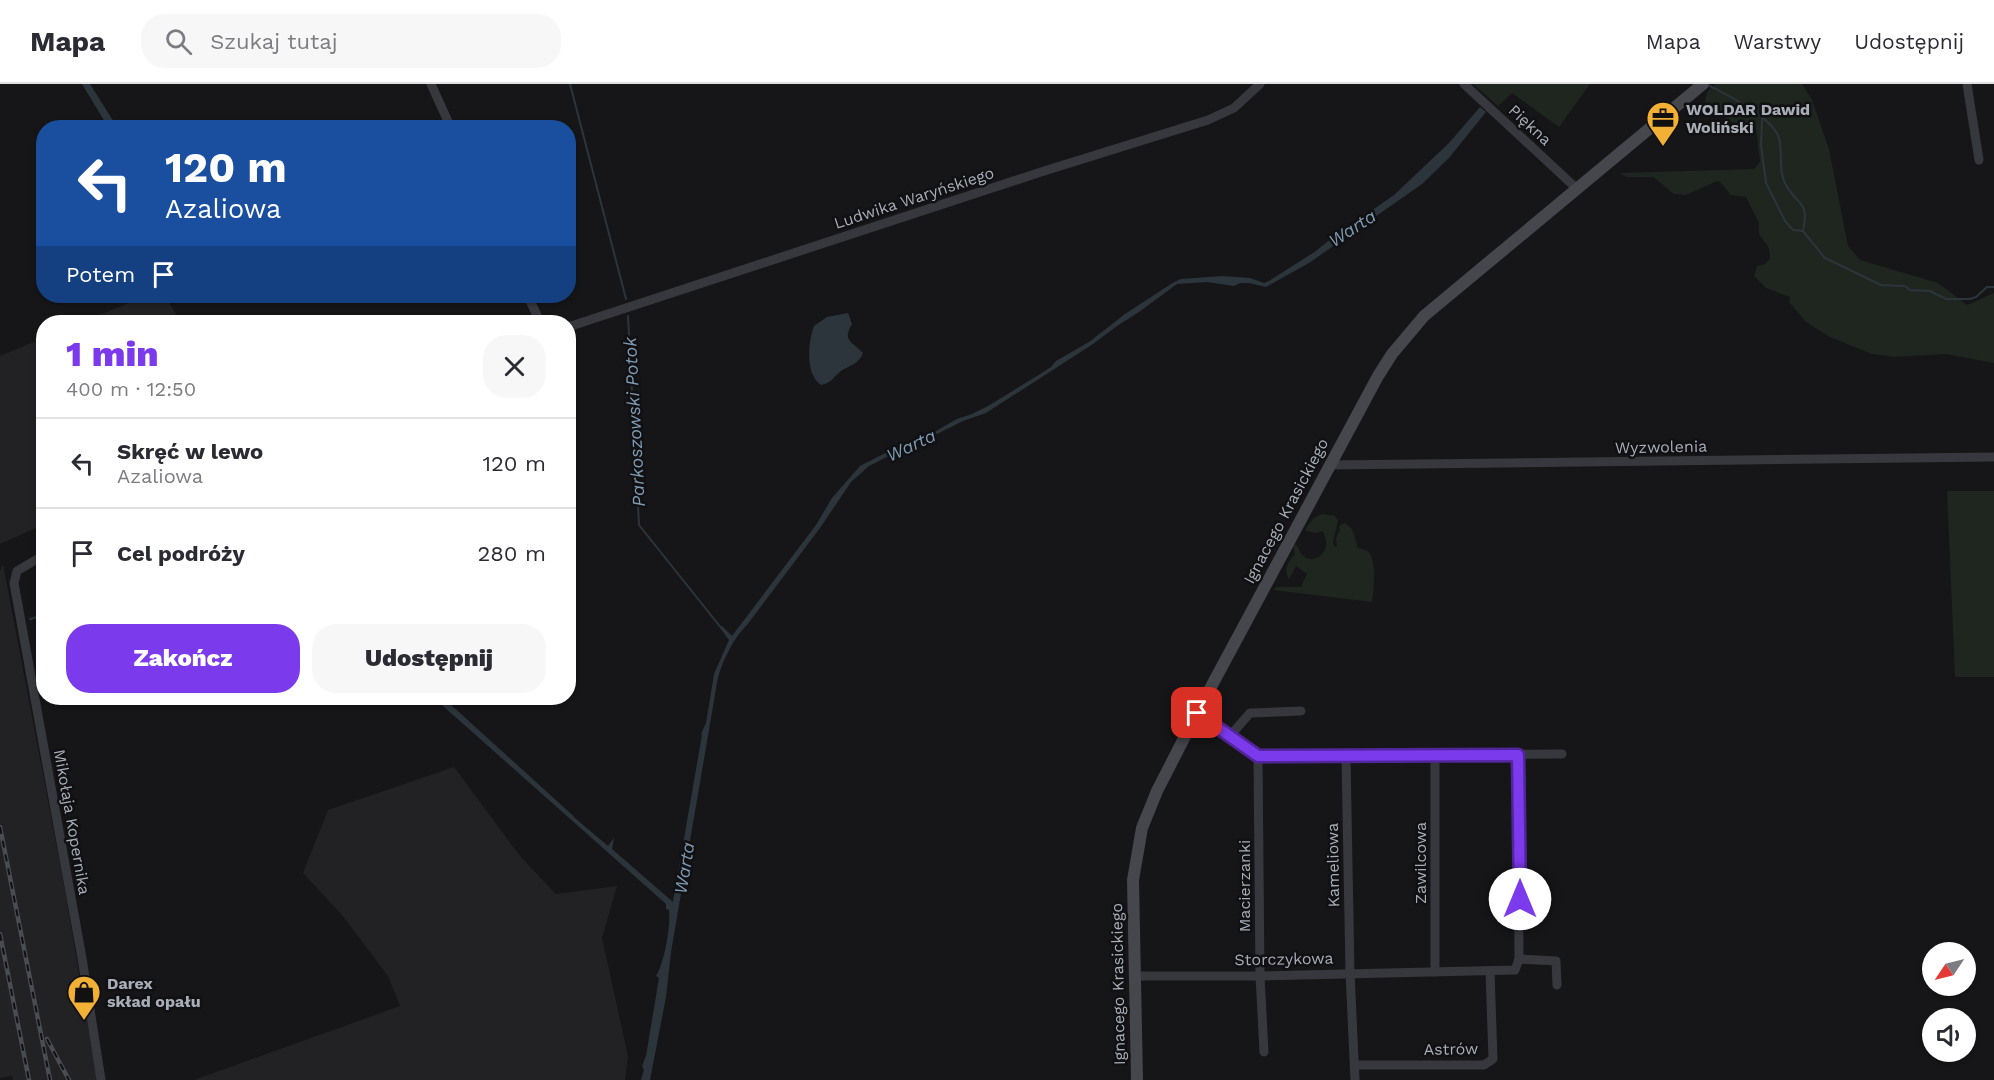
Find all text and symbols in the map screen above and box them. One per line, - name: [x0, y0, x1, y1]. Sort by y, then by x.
- search box: [141, 14, 561, 68]
- text: Mapa: [30, 25, 105, 58]
- icon: search: [162, 25, 195, 58]
- text: Szukaj tutaj: [210, 29, 338, 54]
- text: Mapa: [1646, 29, 1701, 54]
- text: Warstwy: [1734, 29, 1821, 54]
- text: Udostępnij: [1854, 29, 1964, 54]
- office icon: WOLDAR Dawid Woliński: [1645, 100, 1681, 147]
- place label: WOLDAR Dawid Woliński: [1686, 100, 1810, 137]
- street label: Piękna: [1505, 101, 1555, 149]
- text: 120 m: [165, 143, 287, 192]
- icon: left: [66, 144, 144, 222]
- street label: Ludwika Waryńskiego: [832, 163, 996, 233]
- text: Azaliowa: [165, 193, 281, 225]
- water label: Warta: [1324, 205, 1380, 251]
- icon: arrive: [147, 258, 180, 291]
- text: Potem: [66, 262, 135, 287]
- text: 1 min: [66, 333, 159, 375]
- button: close: [483, 335, 546, 398]
- water label: Parkoszowski Potok: [619, 335, 649, 507]
- text: 400 m · 12:50: [66, 377, 196, 401]
- water label: Warta: [883, 424, 939, 466]
- street label: Ignacego Krasickiego: [1240, 435, 1332, 587]
- street label: Wyzwolenia: [1615, 437, 1707, 457]
- text: Skręć w lewo: [117, 439, 263, 464]
- icon: left: [66, 447, 99, 480]
- text: 120 m: [482, 451, 546, 476]
- text: Azaliowa: [117, 464, 203, 488]
- icon: arrive: [66, 537, 99, 570]
- text: Cel podróży: [117, 541, 245, 566]
- text: 280 m: [477, 541, 546, 566]
- button: Zakończ: [66, 624, 300, 693]
- button: Udostępnij: [312, 624, 546, 693]
- pin: [1171, 687, 1222, 738]
- icon: arrive: [1180, 696, 1213, 729]
- street label: Mikołaja Kopernika: [50, 748, 94, 896]
- street label: Zawilcowa: [1411, 822, 1430, 904]
- street label: Kameliowa: [1323, 823, 1343, 907]
- street label: Macierzanki: [1235, 840, 1254, 932]
- water label: Warta: [670, 841, 698, 895]
- position arrow: [1488, 867, 1552, 931]
- street label: Ignacego Krasickiego: [1107, 903, 1129, 1065]
- north arrow: [1922, 942, 1976, 996]
- map controls: [1922, 942, 1976, 1062]
- street label: Storczykowa: [1234, 949, 1334, 969]
- shop icon: Darex skład opału: [66, 974, 102, 1021]
- place label: Darex skład opału: [107, 974, 201, 1011]
- button: sound: [1922, 1008, 1976, 1062]
- street label: Astrów: [1424, 1039, 1478, 1059]

